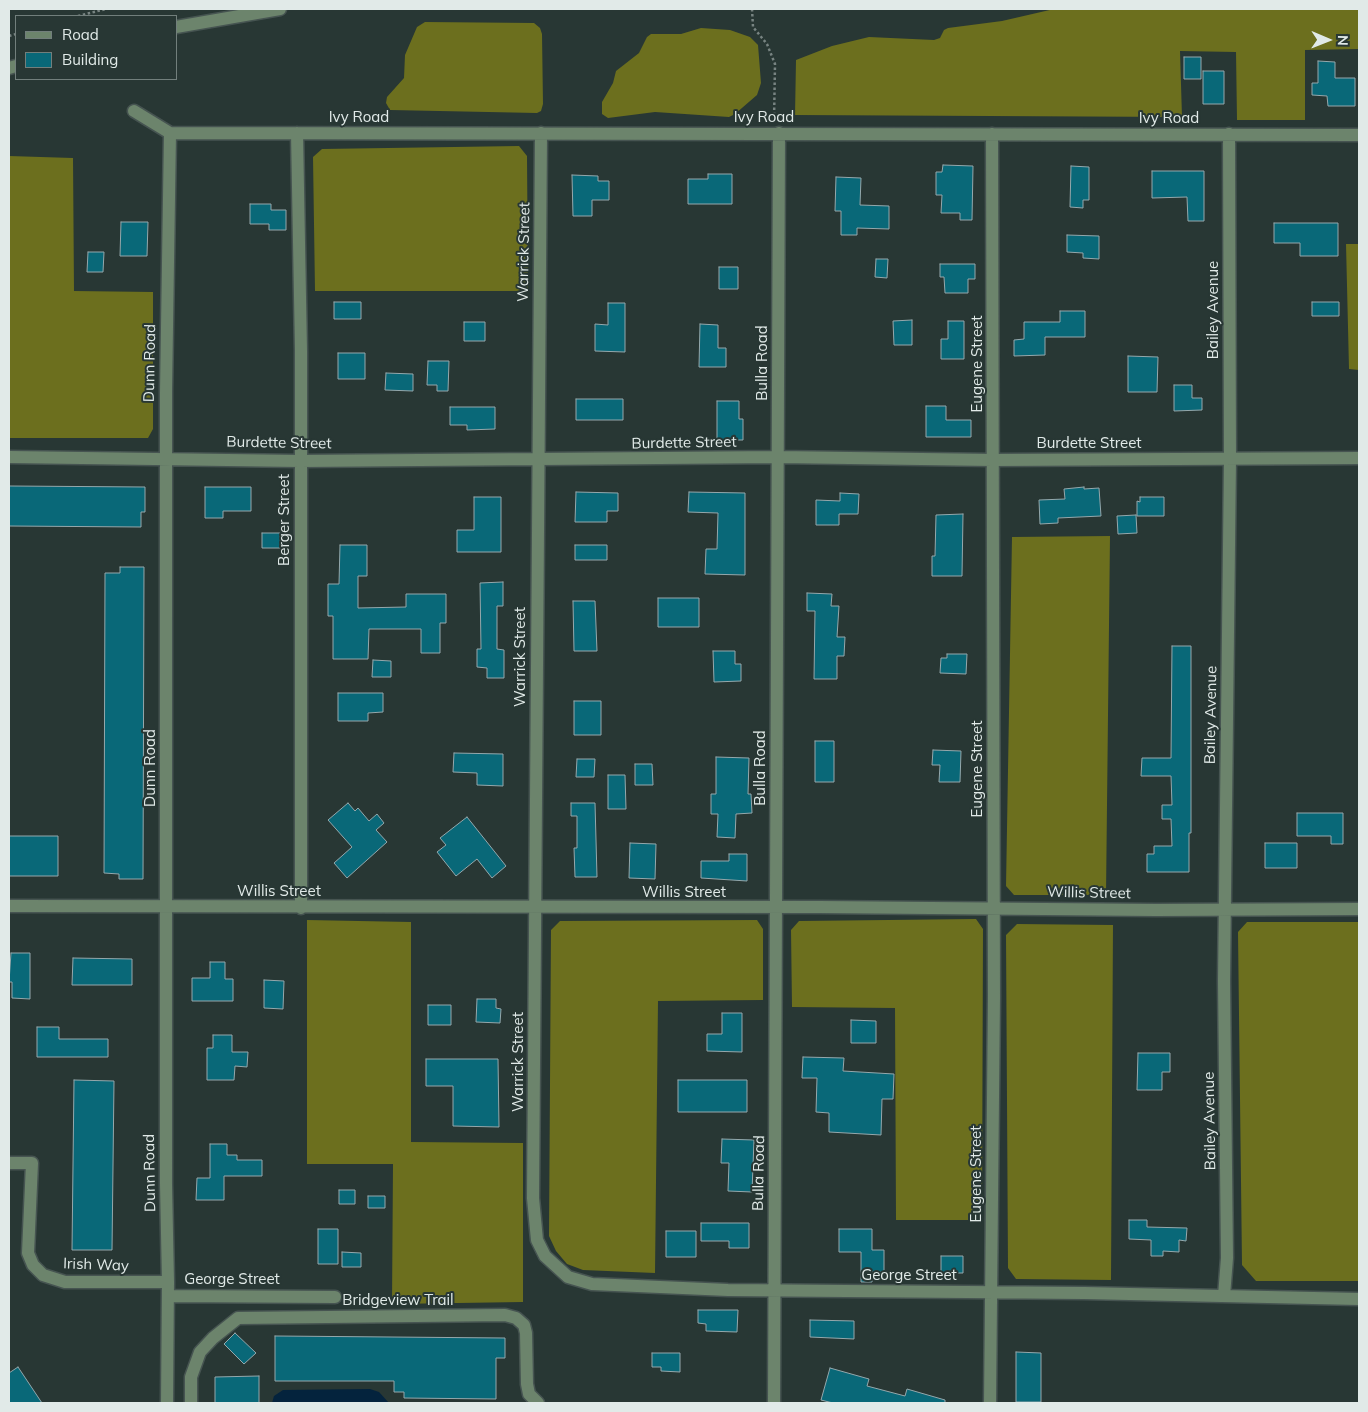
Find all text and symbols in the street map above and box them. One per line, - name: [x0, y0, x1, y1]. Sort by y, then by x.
- legend: [15, 15, 178, 80]
- north arrow: [1303, 15, 1353, 65]
- text: Road: [62, 25, 99, 44]
- text: N: [1334, 35, 1352, 46]
- text: Building: [62, 50, 118, 69]
- street label: Ivy Road: [329, 108, 389, 126]
- street label: Ivy Road: [734, 108, 794, 126]
- street label: Ivy Road: [1139, 109, 1199, 127]
- street label: Warrick Street: [514, 202, 534, 302]
- street label: Bailey Avenue: [1204, 261, 1222, 359]
- street label: Eugene Street: [968, 315, 986, 413]
- street label: Dunn Road: [140, 324, 160, 402]
- street label: Bulla Road: [753, 325, 771, 401]
- street label: Burdette Street: [226, 433, 332, 453]
- street label: Burdette Street: [631, 433, 737, 453]
- street label: Burdette Street: [1036, 434, 1142, 452]
- street label: Berger Street: [275, 474, 293, 566]
- street label: Warrick Street: [511, 607, 529, 707]
- street label: Bailey Avenue: [1201, 666, 1221, 764]
- street label: Eugene Street: [968, 720, 986, 818]
- street label: Dunn Road: [141, 729, 159, 807]
- street label: Bulla Road: [751, 730, 769, 806]
- street label: Willis Street: [237, 882, 321, 900]
- street label: Willis Street: [642, 883, 726, 901]
- street label: Willis Street: [1047, 883, 1131, 903]
- street label: Warrick Street: [509, 1012, 527, 1112]
- street label: Bailey Avenue: [1200, 1072, 1220, 1170]
- street label: Eugene Street: [967, 1125, 985, 1223]
- street label: Dunn Road: [140, 1134, 160, 1212]
- street label: Bulla Road: [749, 1135, 769, 1211]
- street label: Irish Way: [63, 1255, 129, 1275]
- street label: George Street: [861, 1266, 957, 1284]
- street label: George Street: [184, 1270, 280, 1288]
- street label: Bridgeview Trail: [342, 1291, 454, 1309]

